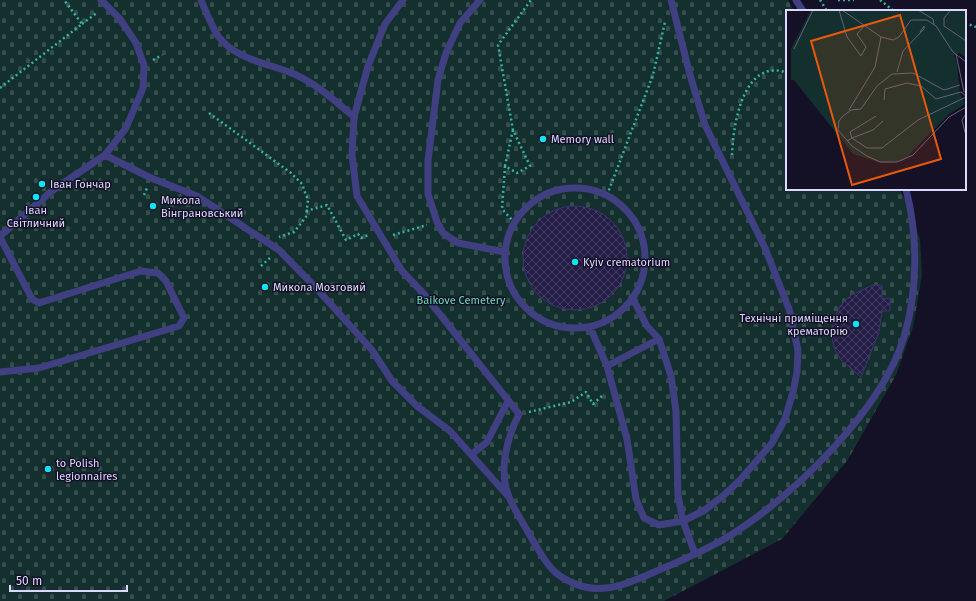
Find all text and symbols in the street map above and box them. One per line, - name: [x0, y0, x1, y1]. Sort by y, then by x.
- inset map: [786, 10, 966, 190]
- place label: Memory wall: [551, 133, 614, 146]
- marker: Memory wall: [538, 134, 548, 144]
- place label: Іван Гончар: [50, 178, 111, 191]
- marker: Іван Гончар: [37, 179, 47, 189]
- marker: Іван Світличний: [31, 192, 41, 202]
- place label: Микола Вінграновський: [161, 194, 243, 220]
- marker: Микола Вінграновський: [148, 201, 158, 211]
- place label: Іван Світличний: [7, 204, 65, 230]
- place label: Kyiv crematorium: [583, 256, 670, 269]
- marker: Kyiv crematorium: [570, 257, 580, 267]
- place label: Микола Мозговий: [273, 281, 366, 294]
- marker: Микола Мозговий: [260, 282, 270, 292]
- park label: Baikove Cemetery: [417, 294, 506, 307]
- place label: Технічні приміщення крематорію: [740, 312, 848, 338]
- marker: Технічні приміщення крематорію: [851, 319, 861, 329]
- place label: to Polish legionnaires: [56, 457, 117, 483]
- marker: to Polish legionnaires: [43, 464, 53, 474]
- scale bar: [10, 567, 127, 593]
- text: 50 m: [16, 574, 42, 588]

